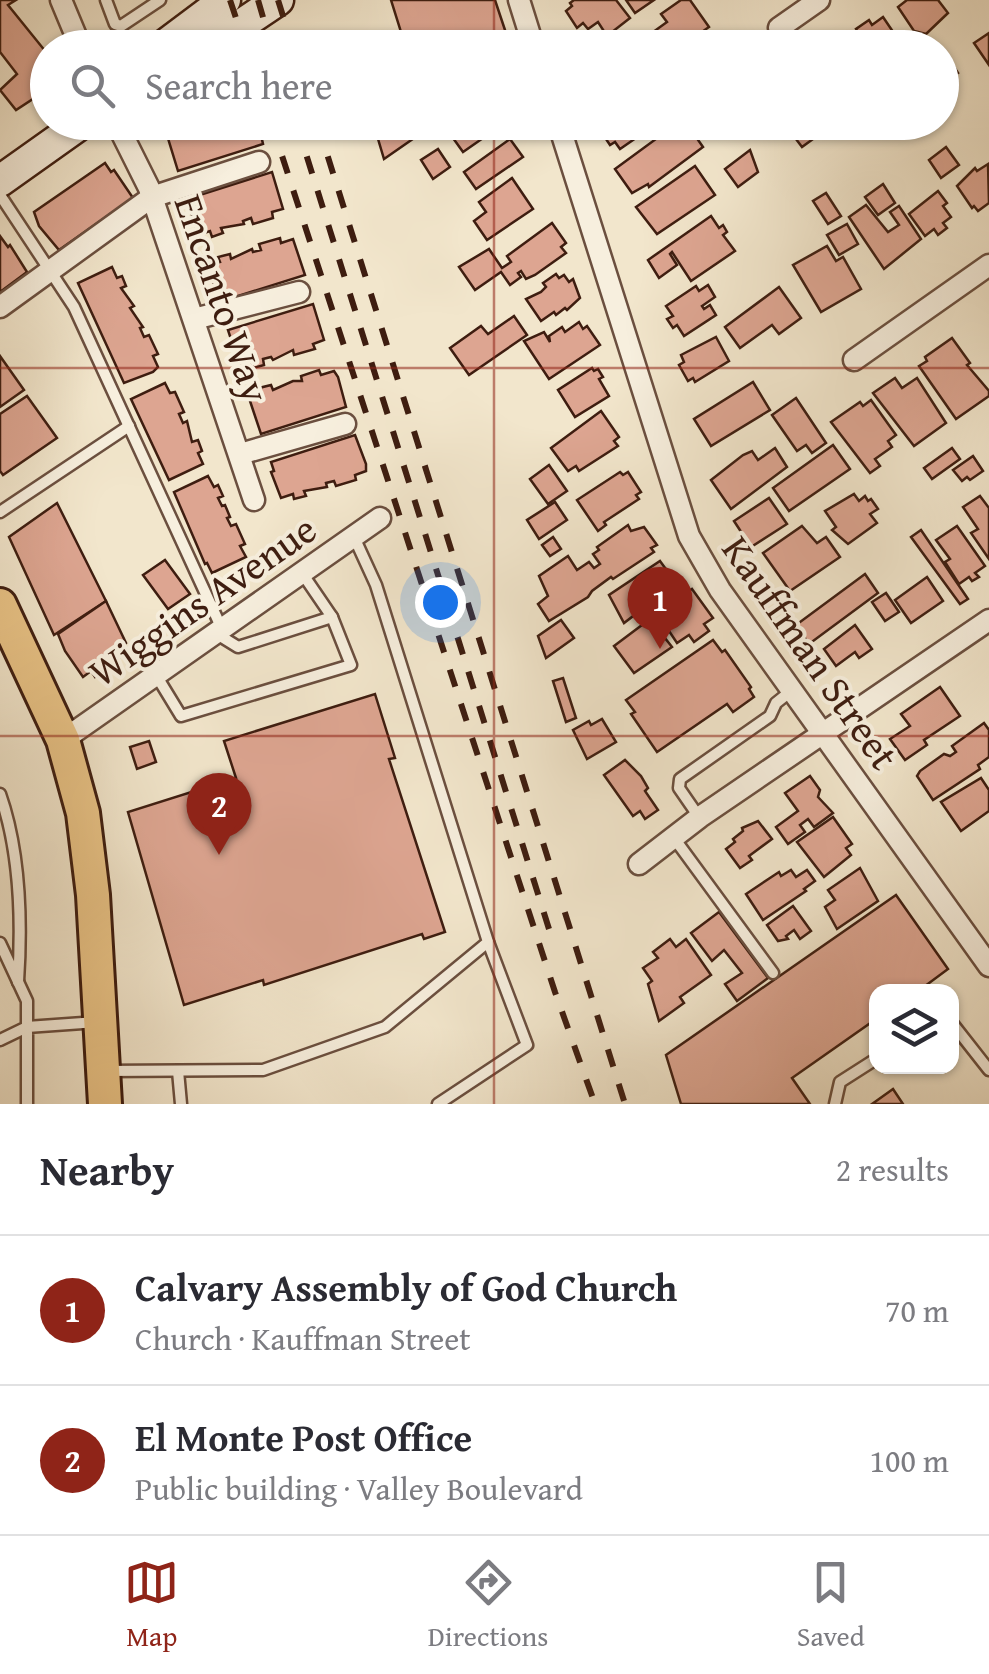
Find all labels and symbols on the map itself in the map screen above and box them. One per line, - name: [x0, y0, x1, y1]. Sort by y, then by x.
- street label: Encanto Way: [160, 186, 286, 410]
- street label: Wiggins Avenue: [76, 499, 328, 701]
- street label: Kauffman Street: [708, 523, 914, 781]
- pin: 1: [628, 566, 692, 649]
- your location: [415, 577, 466, 628]
- pin: 2: [186, 772, 252, 855]

